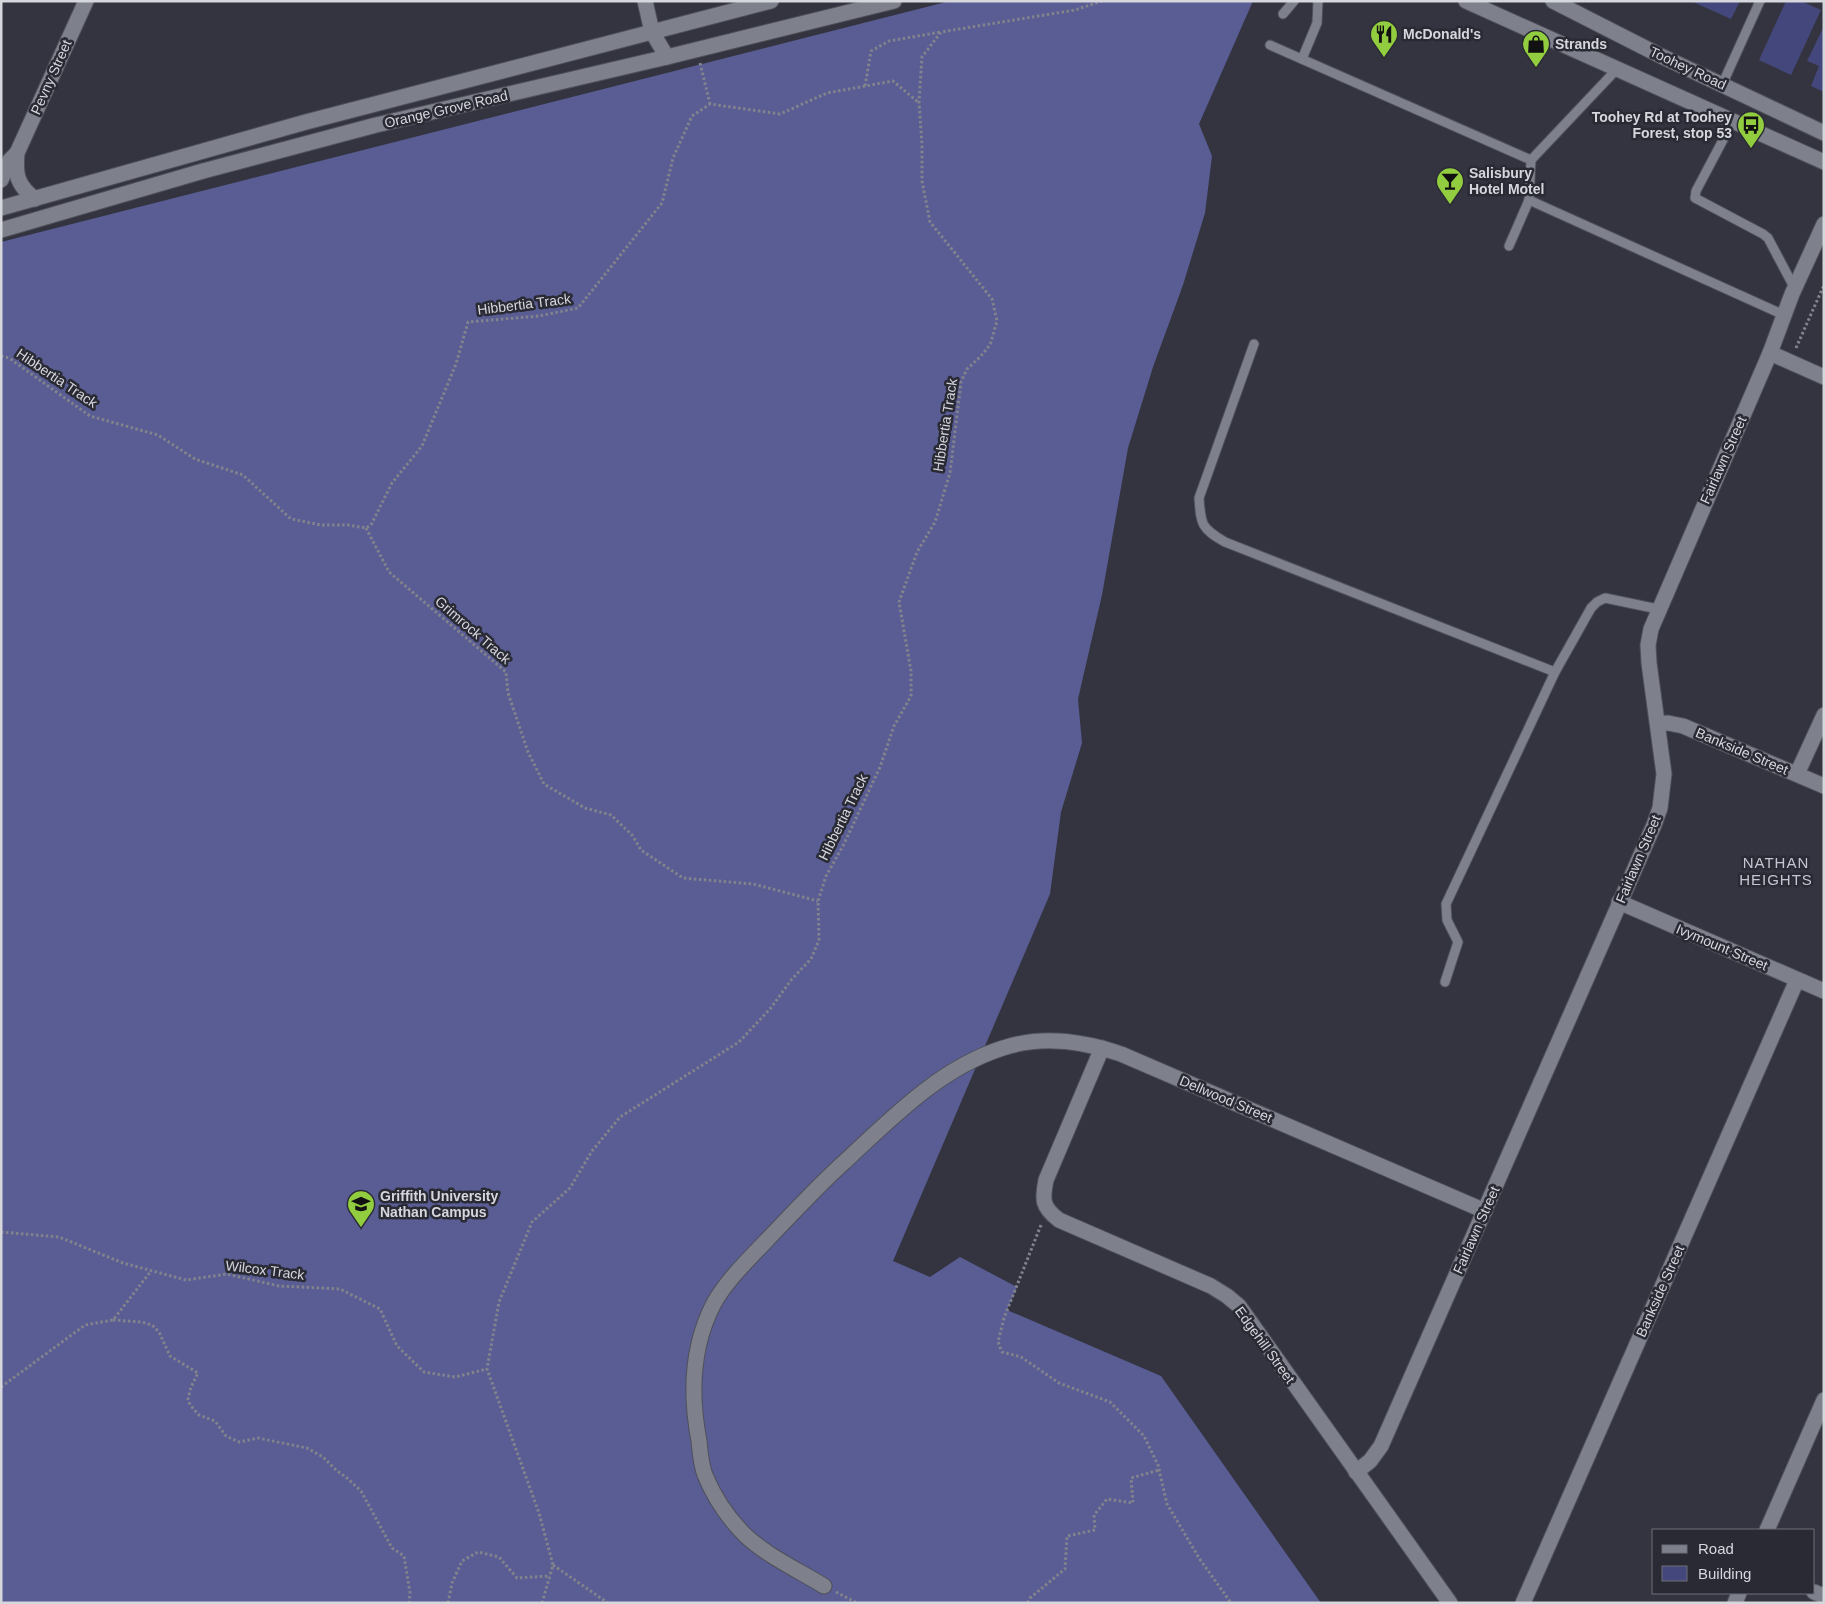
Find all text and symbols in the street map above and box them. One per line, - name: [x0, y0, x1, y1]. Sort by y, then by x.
- restaurant icon: McDonald's: [1369, 19, 1399, 58]
- place label: McDonald's: [1403, 26, 1481, 42]
- shop icon: Strands: [1521, 29, 1551, 68]
- place label: Strands: [1555, 36, 1607, 52]
- street label: Pevny Street: [27, 37, 75, 117]
- street label: Toohey Road: [1647, 43, 1729, 93]
- street label: Orange Grove Road: [383, 87, 509, 131]
- place label: Toohey Rd at Toohey Forest, stop 53: [1592, 109, 1732, 141]
- bus stop icon: Toohey Rd at Toohey Forest, stop 53: [1736, 110, 1766, 149]
- place label: Salisbury Hotel Motel: [1469, 165, 1544, 197]
- bar icon: Salisbury Hotel Motel: [1435, 166, 1465, 205]
- street label: Hibbertia Track: [476, 290, 573, 318]
- street label: Hibbertia Track: [13, 345, 101, 412]
- street label: Hibbertia Track: [930, 376, 960, 473]
- street label: Fairlawn Street: [1697, 414, 1749, 506]
- street label: Grimrock Track: [432, 593, 515, 668]
- street label: Bankside Street: [1693, 724, 1791, 778]
- street label: Hibbertia Track: [815, 770, 871, 863]
- street label: Fairlawn Street: [1612, 812, 1664, 905]
- district label: NATHAN HEIGHTS: [1739, 854, 1813, 888]
- street label: Ivymount Street: [1674, 920, 1770, 974]
- street label: Dellwood Street: [1177, 1072, 1275, 1126]
- street label: Fairlawn Street: [1450, 1184, 1502, 1276]
- place label: Griffith University Nathan Campus: [380, 1188, 498, 1220]
- school or university icon: Griffith University Nathan Campus: [346, 1189, 376, 1228]
- street label: Bankside Street: [1633, 1243, 1687, 1339]
- street label: Wilcox Track: [225, 1257, 306, 1283]
- street label: Edgehill Street: [1232, 1303, 1298, 1387]
- legend: [1652, 1529, 1815, 1594]
- text: Road: [1698, 1540, 1734, 1557]
- text: Building: [1698, 1565, 1751, 1582]

